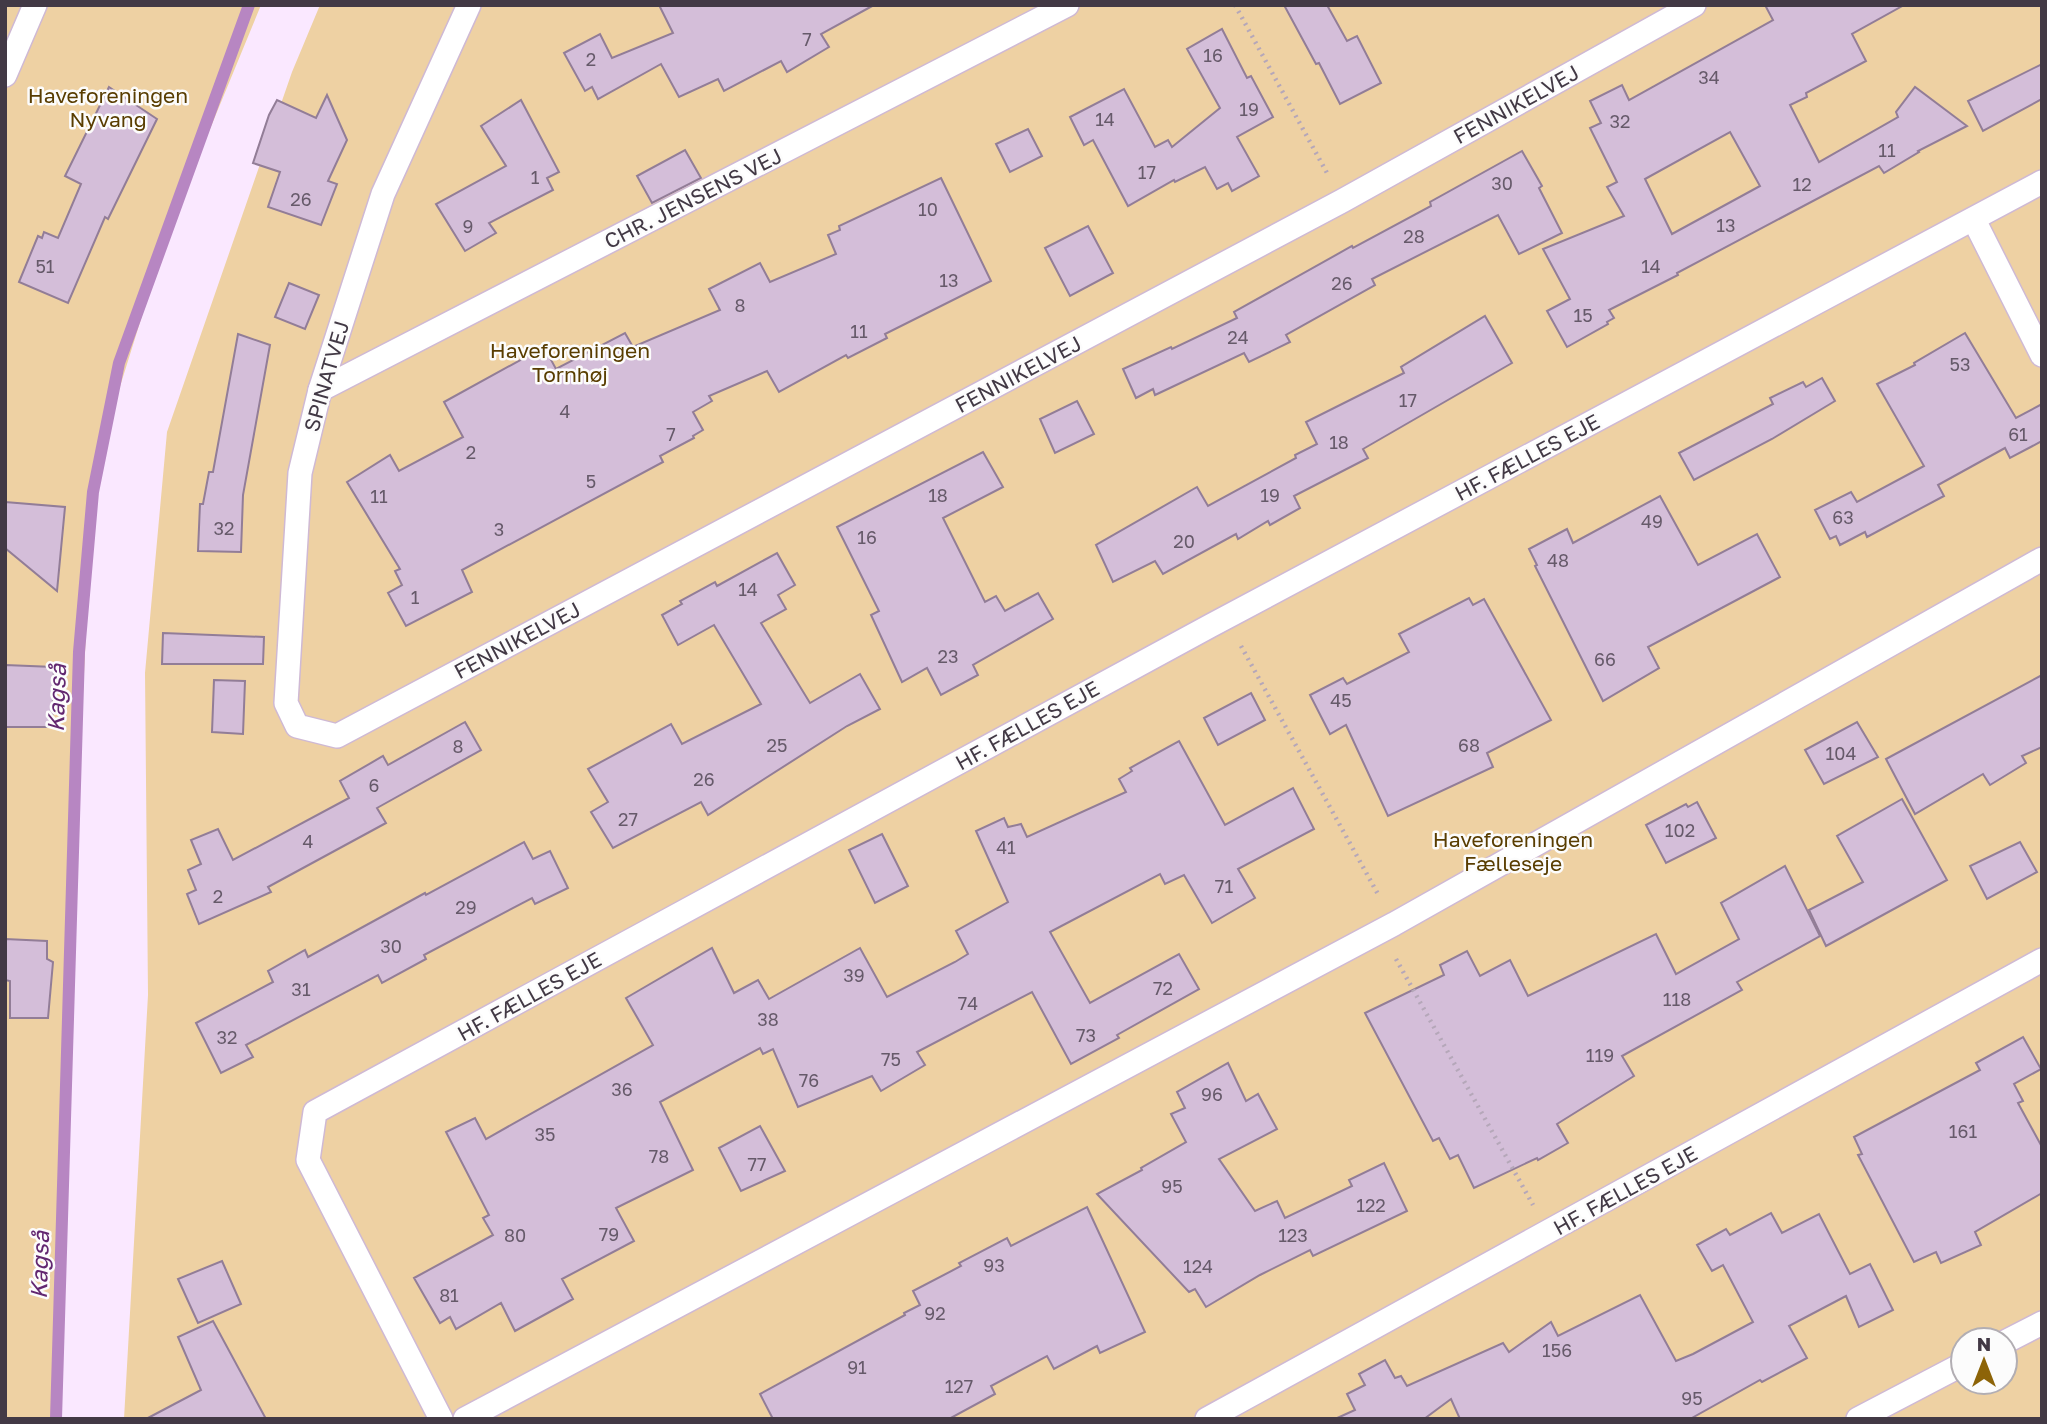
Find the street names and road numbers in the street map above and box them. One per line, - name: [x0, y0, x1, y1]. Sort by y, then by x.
- street label: FENNIKELVEJ: [1449, 59, 1583, 149]
- street label: CHR. JENSENS VEJ: [600, 142, 786, 254]
- street label: SPINATVEJ: [298, 317, 354, 435]
- street label: FENNIKELVEJ: [950, 330, 1086, 418]
- street label: HF. FÆLLES EJE: [1450, 408, 1604, 506]
- street label: FENNIKELVEJ: [449, 596, 585, 684]
- street label: HF. FÆLLES EJE: [950, 675, 1104, 775]
- street label: HF. FÆLLES EJE: [452, 946, 606, 1046]
- street label: HF. FÆLLES EJE: [1548, 1140, 1702, 1240]

